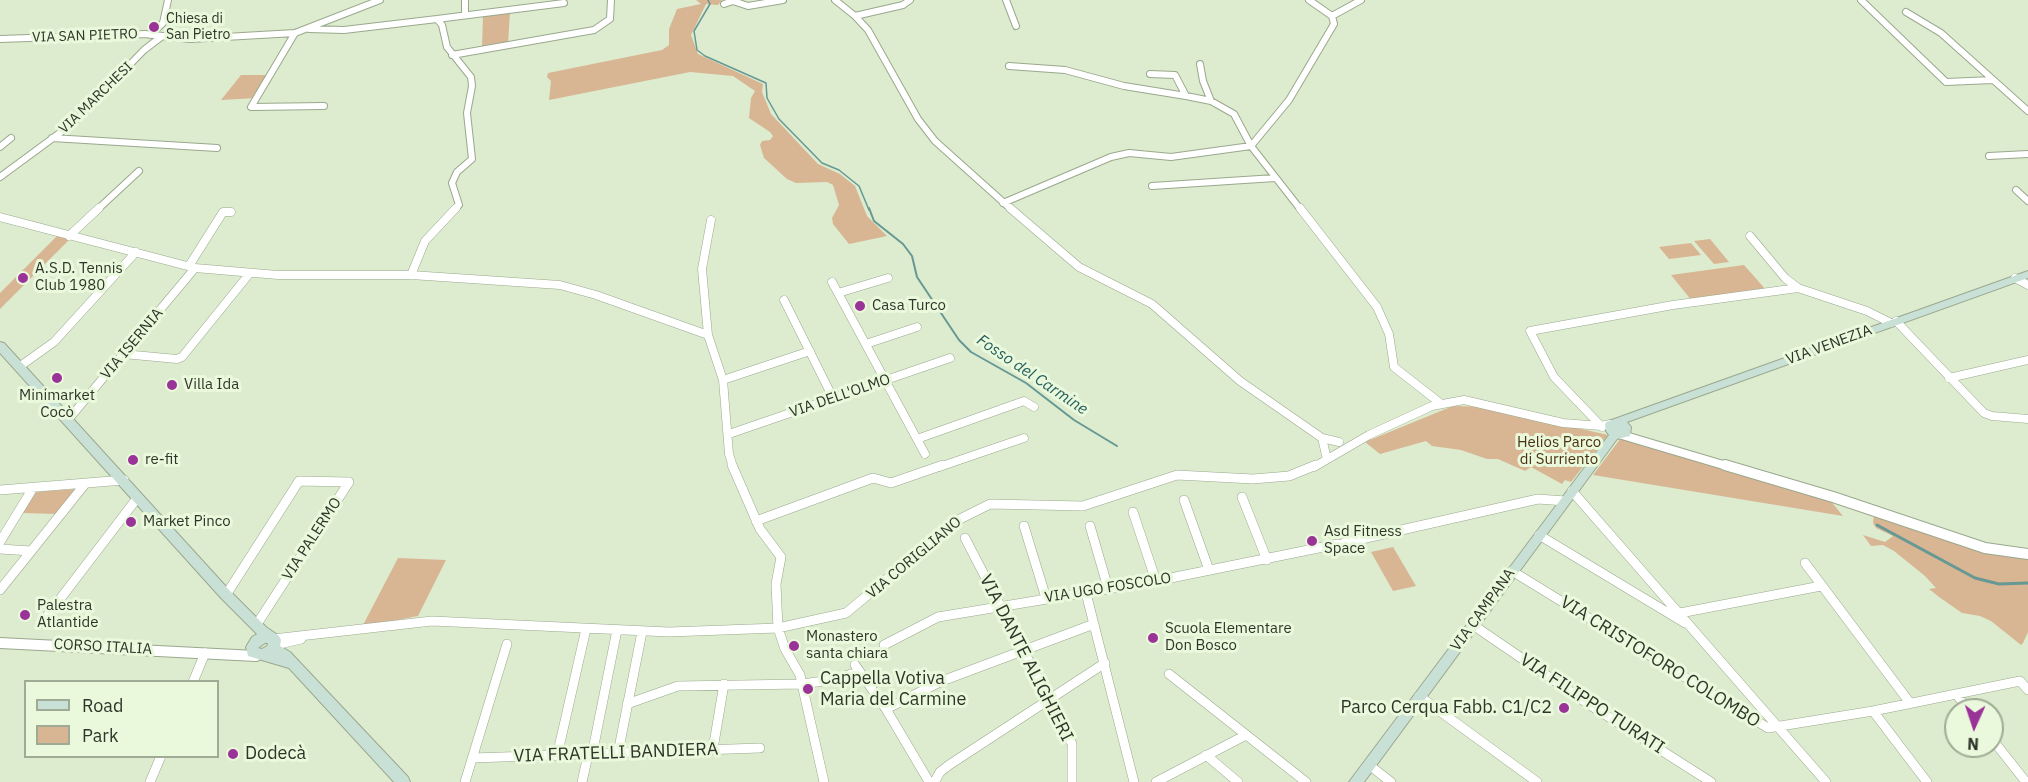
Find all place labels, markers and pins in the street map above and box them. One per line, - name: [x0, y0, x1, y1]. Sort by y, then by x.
- place label: Chiesa di San Pietro: [166, 11, 230, 44]
- marker: Chiesa di San Pietro: [147, 20, 161, 34]
- place label: A.S.D. Tennis Club 1980: [35, 260, 123, 295]
- marker: A.S.D. Tennis Club 1980: [16, 271, 30, 285]
- place label: Casa Turco: [872, 297, 946, 315]
- marker: Casa Turco: [853, 299, 867, 313]
- marker: Minimarket Cocò: [50, 371, 64, 385]
- place label: Villa Ida: [184, 376, 239, 394]
- marker: Villa Ida: [165, 378, 179, 392]
- place label: Minimarket Cocò: [19, 387, 95, 422]
- place label: re-fit: [145, 451, 179, 469]
- marker: re-fit: [126, 453, 140, 467]
- place label: Market Pinco: [143, 513, 231, 531]
- marker: Market Pinco: [124, 515, 138, 529]
- place label: Asd Fitness Space: [1324, 523, 1402, 558]
- marker: Asd Fitness Space: [1305, 534, 1319, 548]
- place label: Palestra Atlantide: [37, 597, 98, 632]
- marker: Palestra Atlantide: [18, 608, 32, 622]
- place label: Scuola Elementare Don Bosco: [1165, 620, 1292, 655]
- place label: Monastero santa chiara: [806, 628, 888, 663]
- marker: Scuola Elementare Don Bosco: [1146, 631, 1160, 645]
- marker: Monastero santa chiara: [787, 639, 801, 653]
- place label: Cappella Votiva Maria del Carmine: [820, 668, 966, 710]
- marker: Cappella Votiva Maria del Carmine: [801, 682, 815, 696]
- place label: Parco Cerqua Fabb. C1/C2: [1341, 697, 1552, 719]
- marker: Parco Cerqua Fabb. C1/C2: [1557, 701, 1571, 715]
- place label: Dodecà: [245, 743, 306, 765]
- marker: Dodecà: [226, 747, 240, 761]

